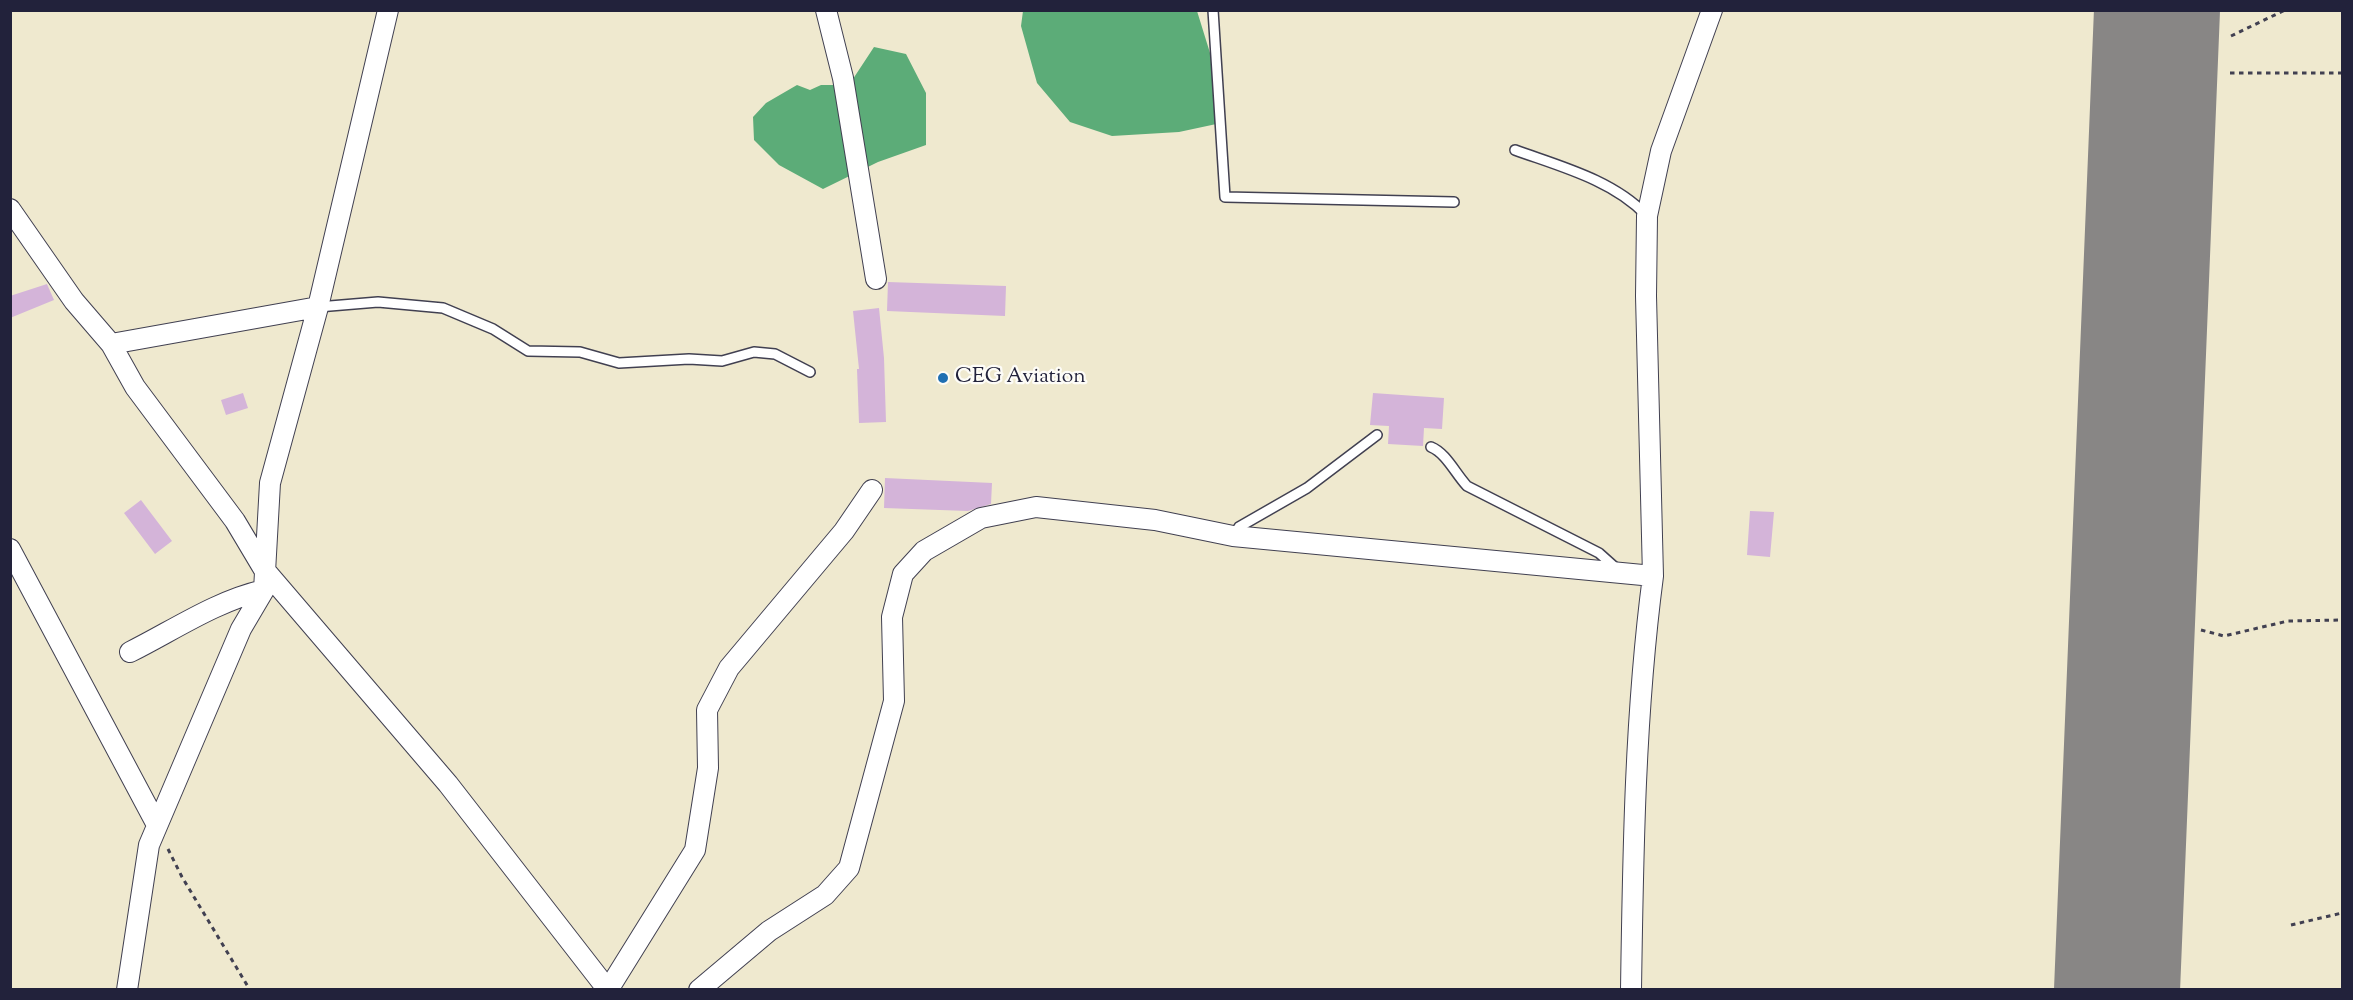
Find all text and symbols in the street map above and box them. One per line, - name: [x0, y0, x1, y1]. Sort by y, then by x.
- place label: CEG Aviation: [955, 365, 1086, 391]
- marker: CEG Aviation: [936, 371, 950, 385]

